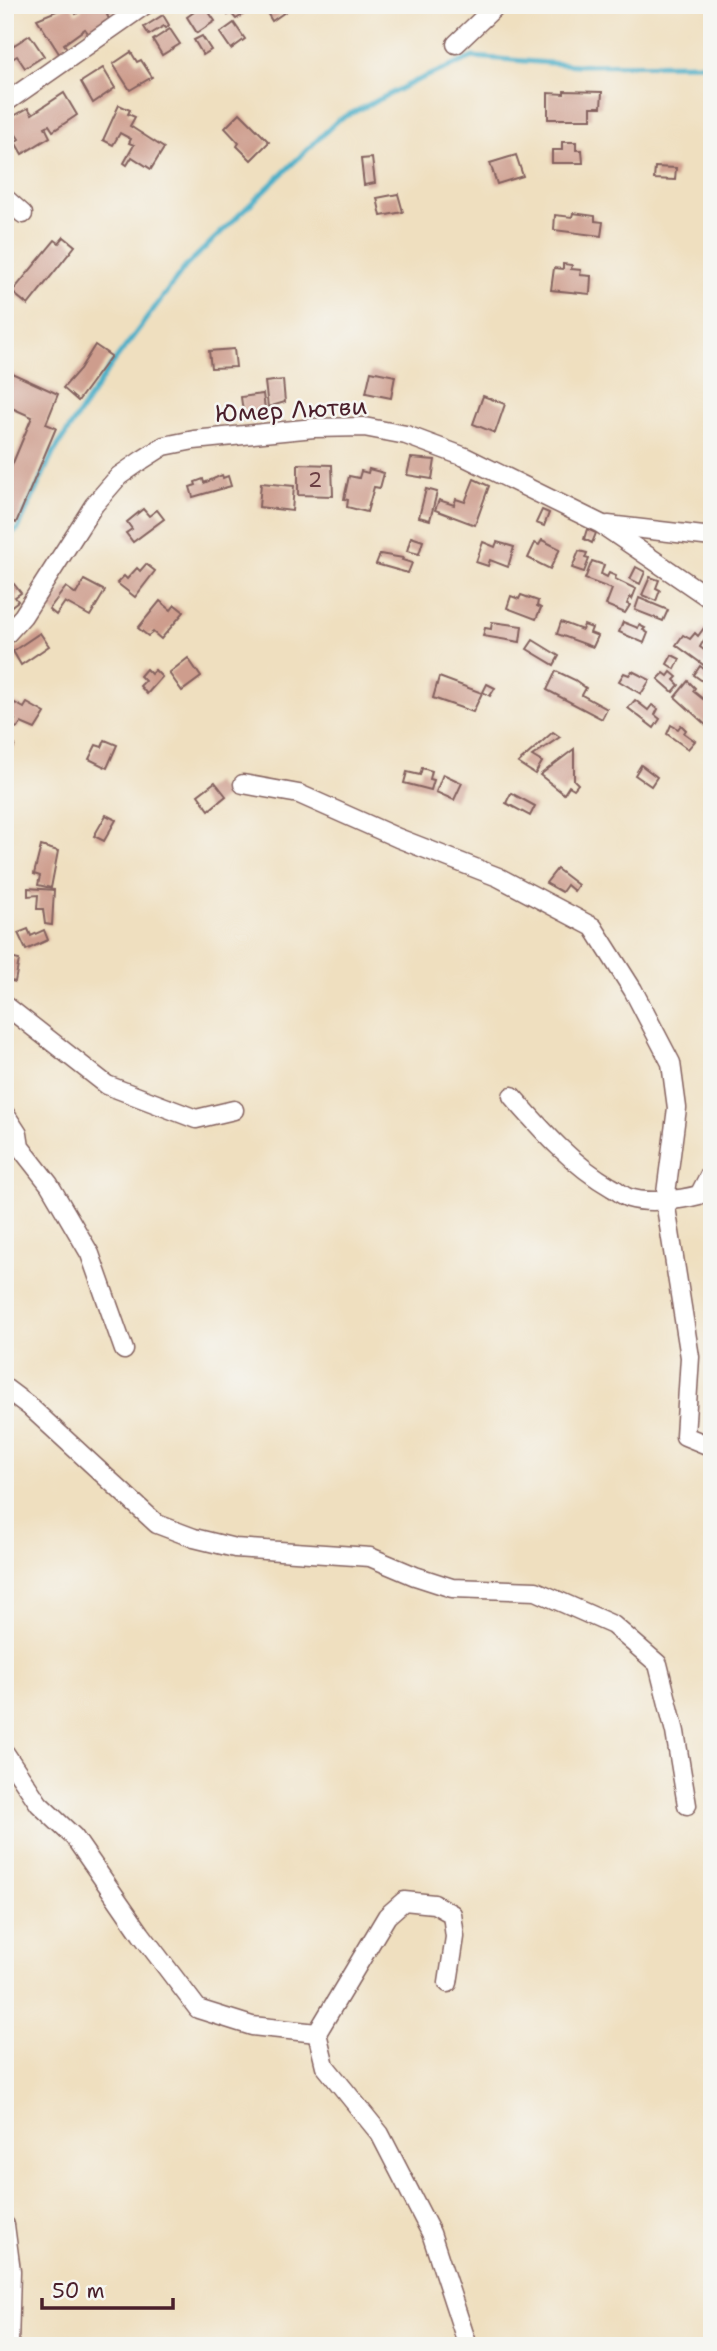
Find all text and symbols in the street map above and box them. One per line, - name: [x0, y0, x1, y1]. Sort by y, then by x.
- street label: Юмер Лютви: [214, 390, 368, 430]
- house number: 2: [308, 466, 322, 494]
- scale bar: [42, 2267, 173, 2311]
- text: 50 m: [52, 2277, 105, 2305]

